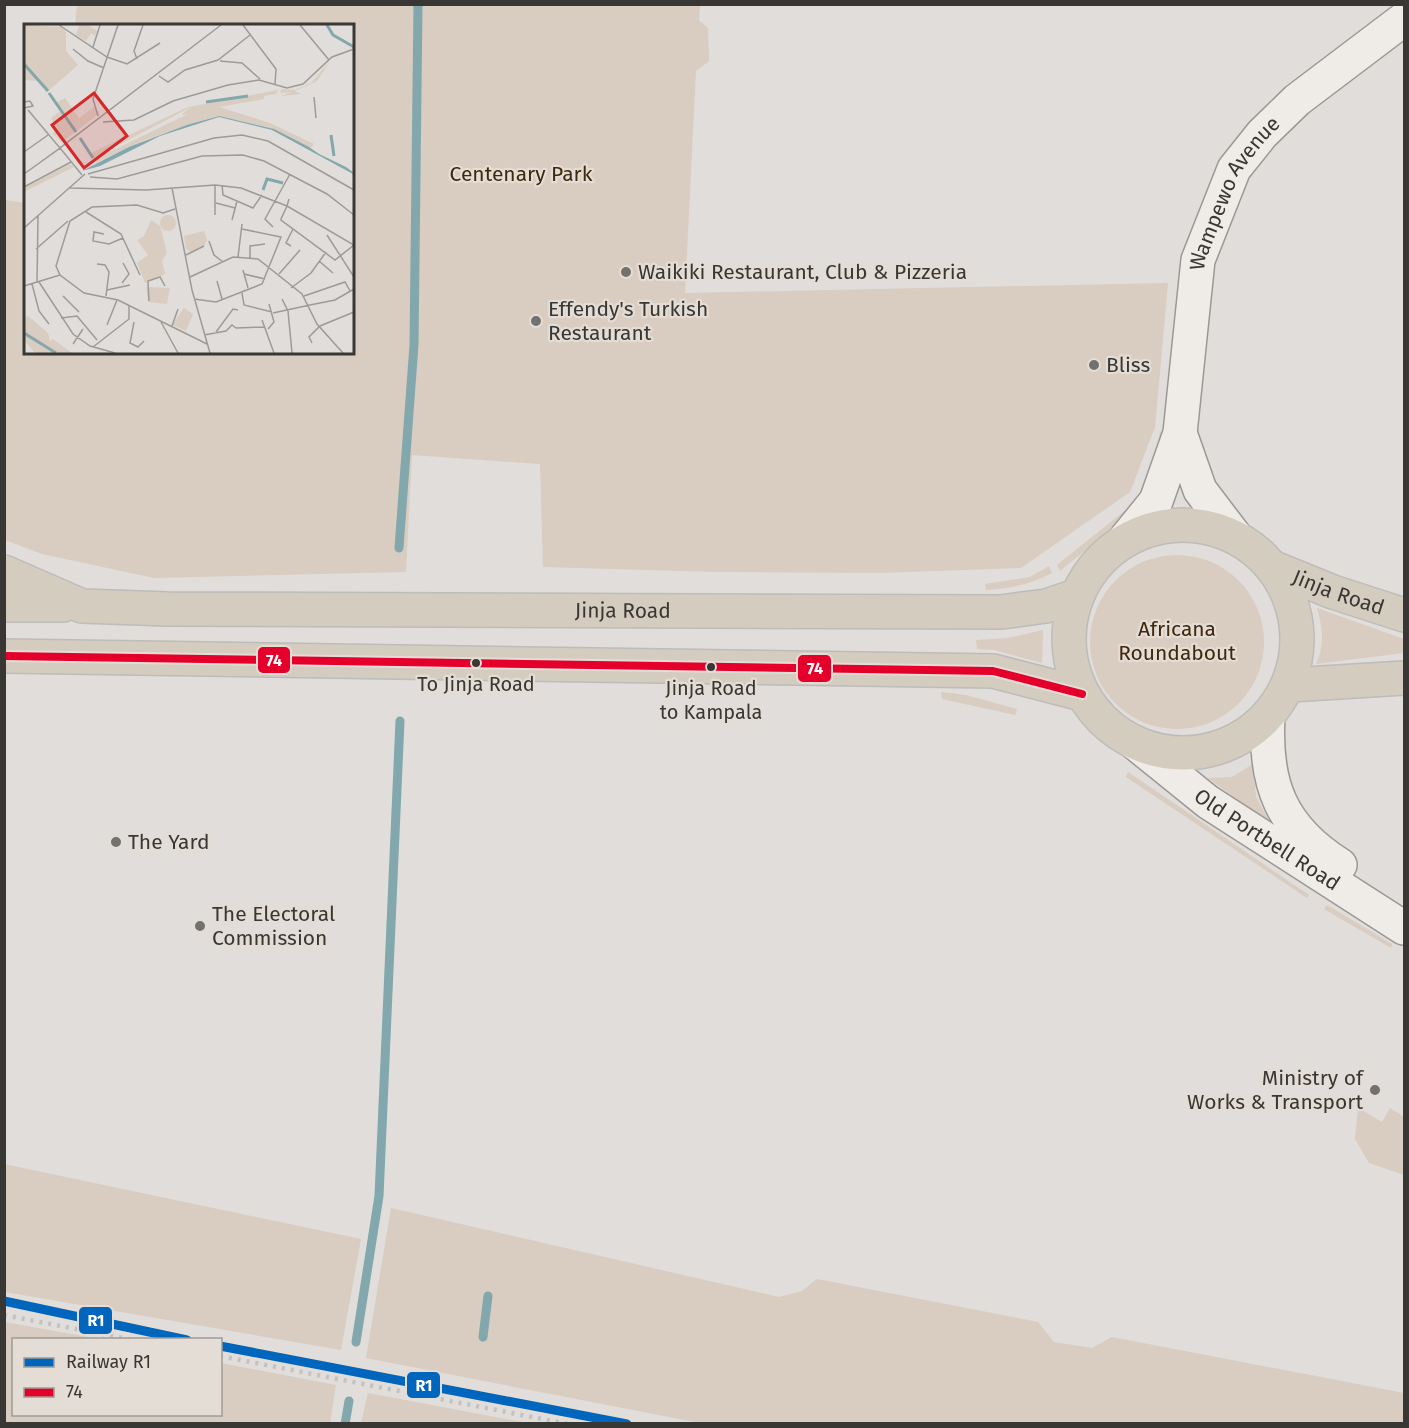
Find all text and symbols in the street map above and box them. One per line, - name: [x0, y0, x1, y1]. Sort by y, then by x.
- inset map: [24, 24, 354, 354]
- street label: Wampewo Avenue: [1184, 111, 1285, 271]
- park label: Centenary Park: [450, 161, 593, 187]
- place label: Waikiki Restaurant, Club & Pizzeria: [638, 259, 967, 285]
- marker: Waikiki Restaurant, Club & Pizzeria: [619, 265, 633, 279]
- place label: Effendy's Turkish Restaurant: [548, 296, 708, 346]
- marker: Effendy's Turkish Restaurant: [529, 314, 543, 328]
- place label: Bliss: [1106, 352, 1150, 378]
- marker: Bliss: [1087, 358, 1101, 372]
- street label: Jinja Road: [1289, 564, 1388, 621]
- street label: Jinja Road: [575, 597, 671, 624]
- park label: Africana Roundabout: [1118, 616, 1236, 666]
- line badge: 74: [257, 646, 291, 674]
- text: 74: [266, 651, 282, 670]
- line badge: 74: [797, 654, 832, 683]
- marker: To Jinja Road: [470, 657, 482, 669]
- text: 74: [807, 659, 823, 678]
- marker: Jinja Road to Kampala: [705, 661, 717, 673]
- place label: To Jinja Road: [417, 672, 535, 696]
- place label: Jinja Road to Kampala: [660, 676, 762, 724]
- street label: Old Portbell Road: [1189, 783, 1345, 896]
- place label: The Yard: [128, 829, 210, 855]
- marker: The Yard: [109, 835, 123, 849]
- place label: The Electoral Commission: [212, 901, 335, 951]
- marker: The Electoral Commission: [193, 919, 207, 933]
- place label: Ministry of Works & Transport: [1187, 1065, 1365, 1115]
- marker: Ministry of Works & Transport: [1368, 1083, 1382, 1097]
- line badge: R1: [78, 1306, 113, 1335]
- text: R1: [87, 1311, 105, 1330]
- legend: [12, 1338, 222, 1416]
- text: Railway R1: [66, 1351, 151, 1373]
- line badge: R1: [406, 1371, 441, 1399]
- text: R1: [415, 1376, 433, 1395]
- text: 74: [66, 1381, 83, 1403]

